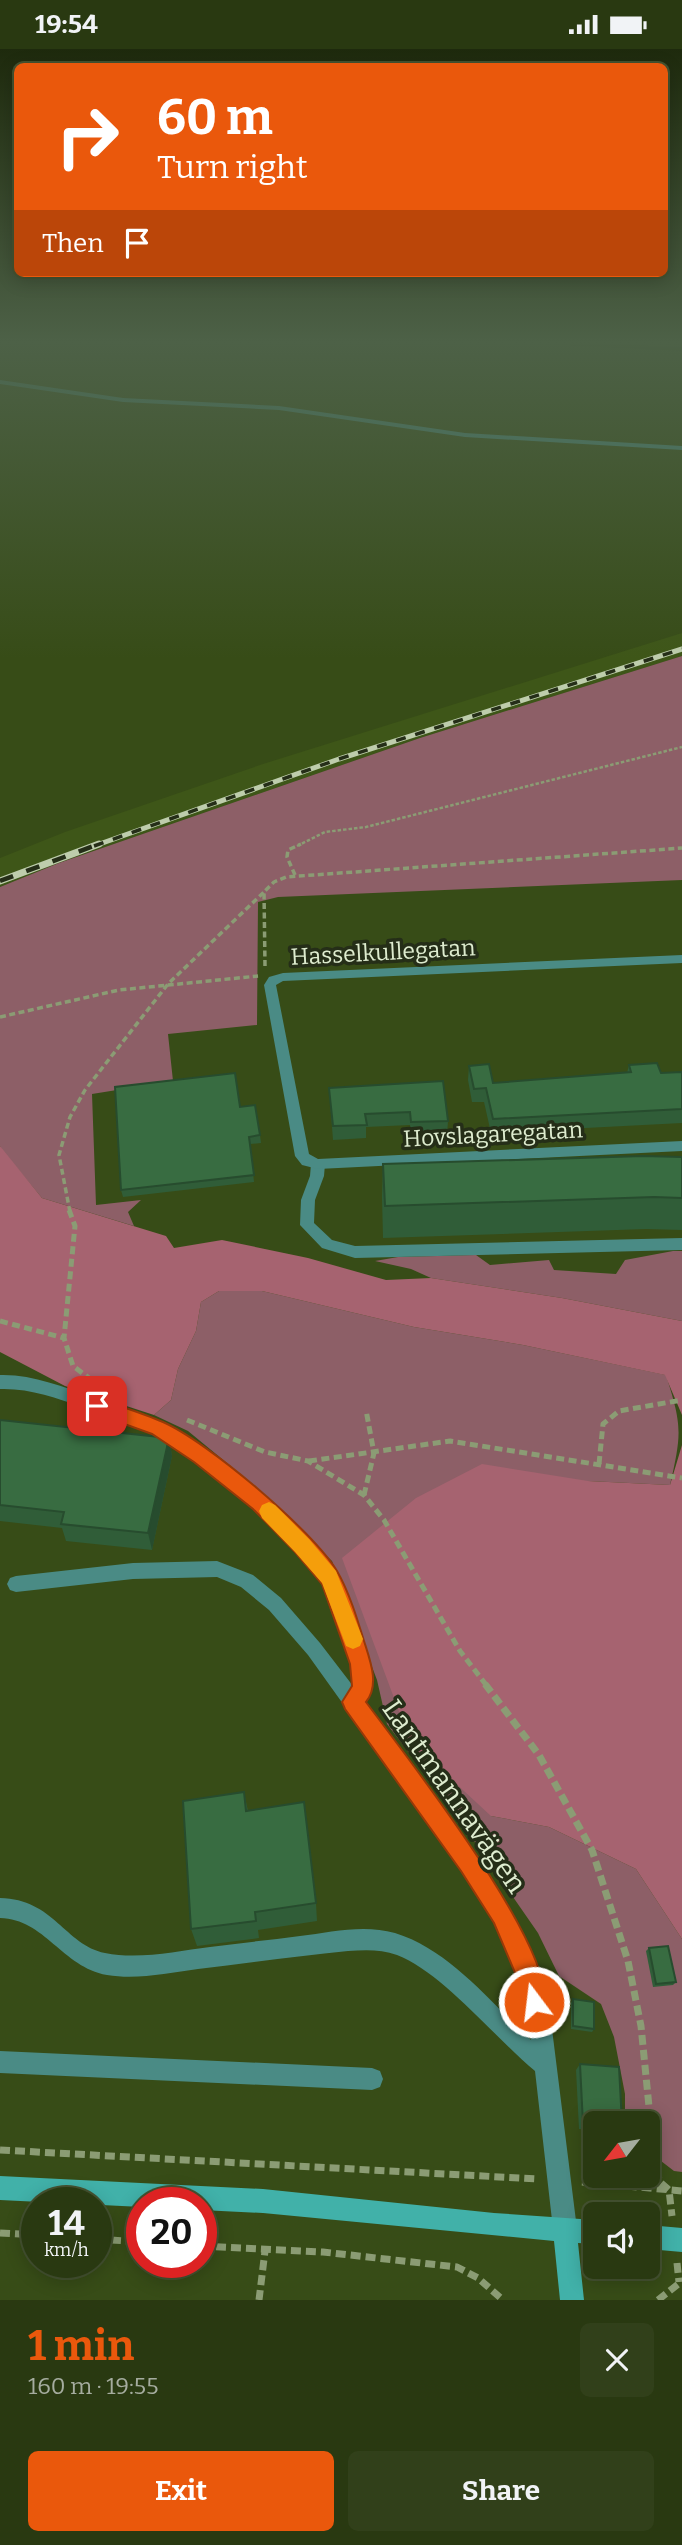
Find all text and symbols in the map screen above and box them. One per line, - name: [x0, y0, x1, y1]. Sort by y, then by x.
- text: 19:54: [35, 9, 98, 40]
- text: 60 m: [157, 88, 273, 147]
- icon: right: [42, 91, 133, 182]
- text: Turn right: [157, 148, 308, 186]
- icon: arrive: [118, 224, 156, 262]
- text: Then: [42, 228, 104, 259]
- street label: Hasselkullegatan: [290, 933, 477, 971]
- street label: Hovslagaregatan: [402, 1115, 584, 1153]
- pin: [67, 1376, 127, 1436]
- icon: arrive: [78, 1387, 116, 1425]
- street label: Lantmannavägen: [376, 1693, 534, 1899]
- position arrow: [497, 1965, 571, 2039]
- north arrow: [583, 2111, 660, 2187]
- map controls: [583, 2111, 660, 2279]
- speed limit sign: 20: [126, 2187, 217, 2278]
- text: 14: [48, 2202, 85, 2244]
- button: sound: [583, 2202, 660, 2279]
- text: km/h: [44, 2239, 89, 2261]
- text: 1 min: [28, 2321, 134, 2371]
- button: close: [580, 2323, 654, 2397]
- text: 160 m · 19:55: [28, 2372, 158, 2400]
- button: Exit: [28, 2451, 334, 2531]
- button: Share: [348, 2451, 654, 2531]

